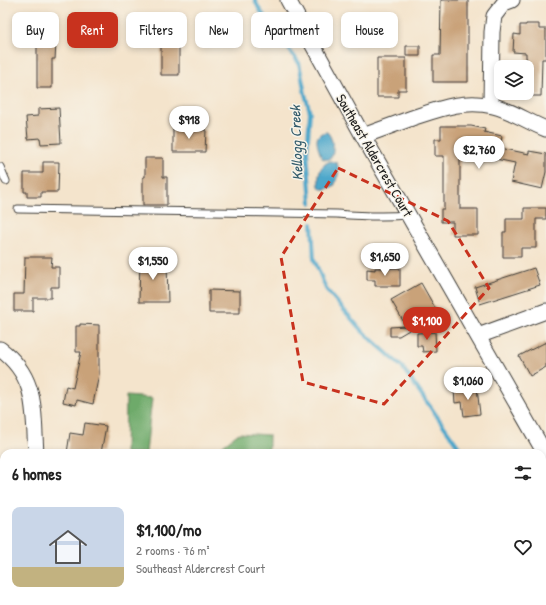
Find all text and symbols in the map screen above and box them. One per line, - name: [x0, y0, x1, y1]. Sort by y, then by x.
- chip: Buy: [12, 12, 59, 48]
- chip: Rent: [67, 12, 118, 48]
- chip: Filters: [126, 12, 187, 48]
- chip: New: [195, 12, 243, 48]
- chip: Apartment: [251, 12, 333, 48]
- chip: House: [341, 12, 398, 48]
- map controls: [494, 60, 534, 100]
- button: layers: [494, 60, 534, 100]
- street label: Southeast Aldercrest Court: [332, 90, 418, 220]
- water label: Kellogg Creek: [284, 103, 308, 181]
- pin: $918: [165, 106, 213, 140]
- text: $918: [178, 110, 200, 128]
- pin: $2,760: [446, 136, 512, 170]
- text: $2,760: [463, 140, 495, 158]
- pin: $1,650: [352, 243, 418, 277]
- pin: $1,550: [120, 247, 186, 281]
- text: $1,650: [370, 247, 400, 265]
- text: $1,550: [138, 251, 168, 269]
- pin: $1,100: [394, 307, 460, 341]
- text: $1,100: [412, 311, 442, 329]
- pin: $1,060: [435, 367, 501, 401]
- text: $1,060: [453, 371, 483, 389]
- text: 6 homes: [12, 462, 62, 485]
- icon: filters: [512, 462, 534, 484]
- text: $1,100/mo: [136, 518, 201, 541]
- icon: home: [44, 523, 92, 571]
- icon: heart: [512, 536, 534, 558]
- text: 2 rooms · 76 m²: [136, 541, 209, 559]
- text: Southeast Aldercrest Court: [136, 559, 265, 577]

